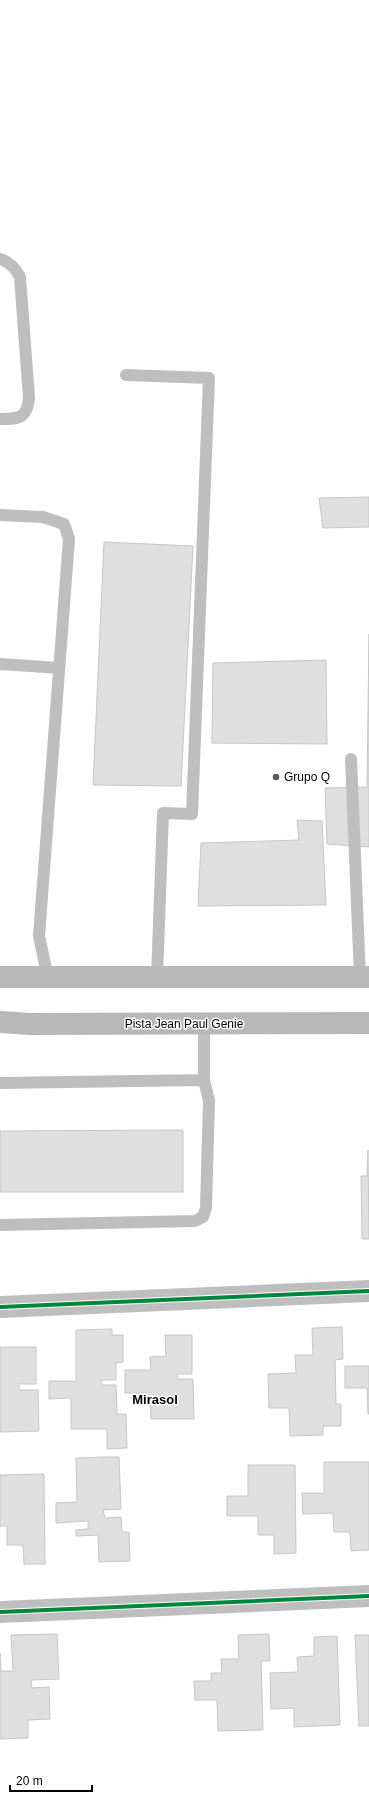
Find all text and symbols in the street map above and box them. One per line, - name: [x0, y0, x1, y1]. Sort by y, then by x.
- place label: Grupo Q: [284, 770, 330, 784]
- marker: Grupo Q: [271, 772, 281, 782]
- street label: Pista Jean Paul Genie: [125, 1017, 244, 1031]
- district label: Mirasol: [132, 1392, 178, 1407]
- scale bar: [10, 1767, 92, 1793]
- text: 20 m: [16, 1774, 43, 1788]

